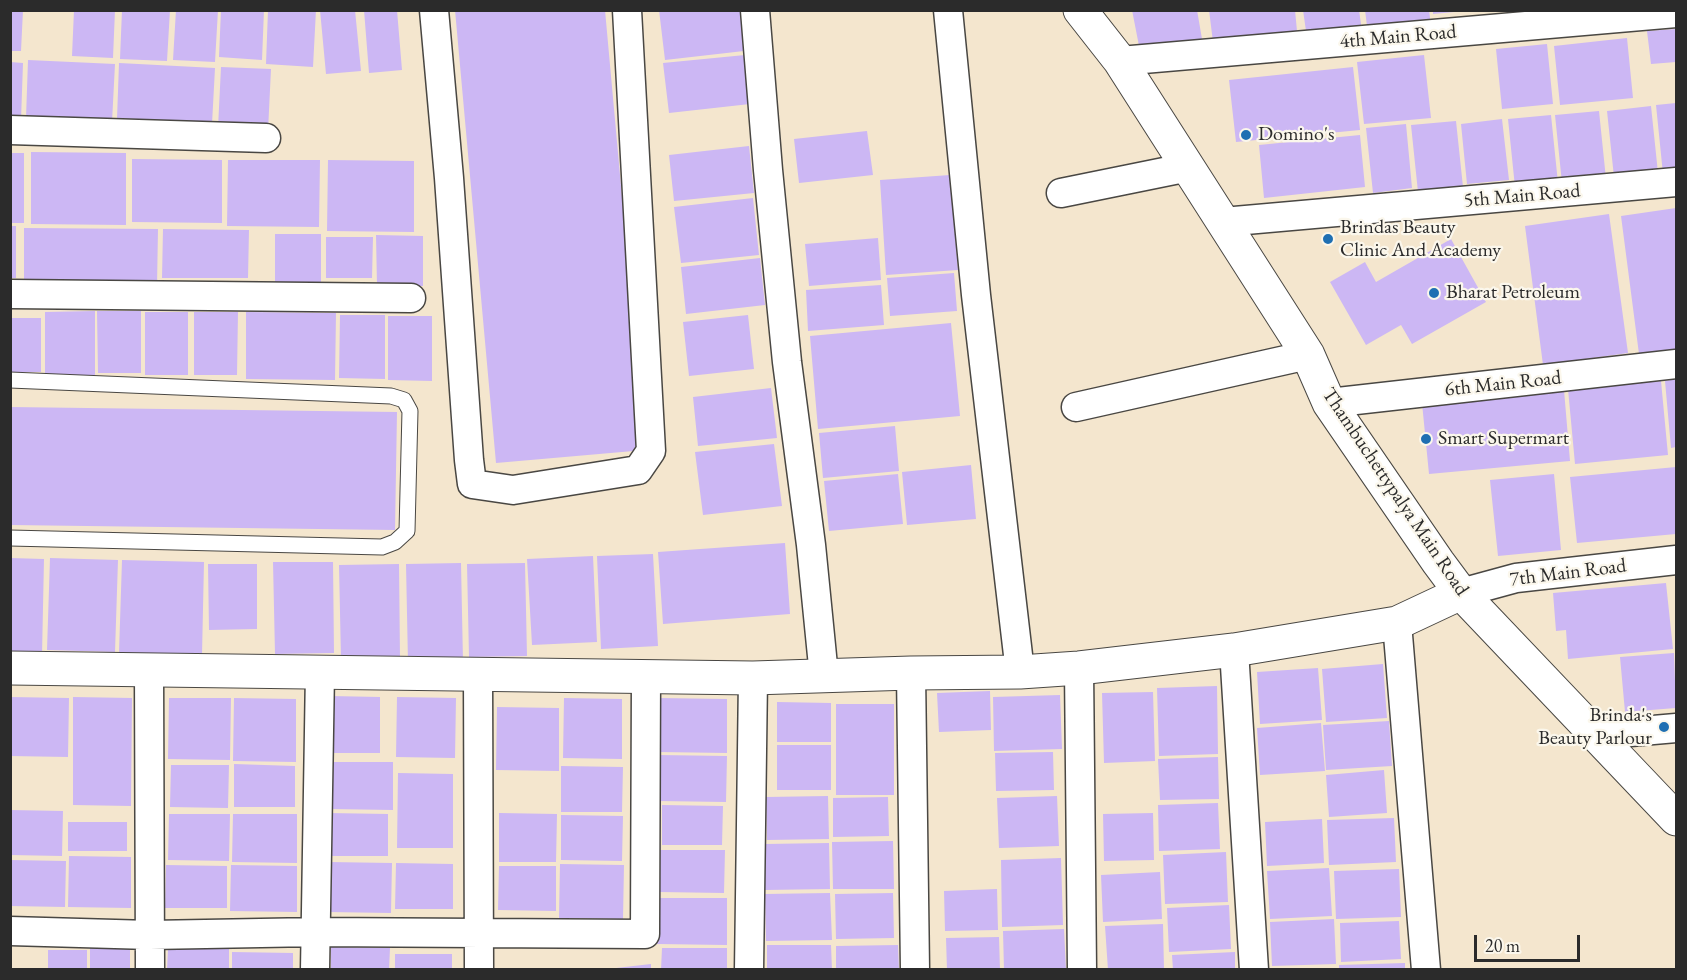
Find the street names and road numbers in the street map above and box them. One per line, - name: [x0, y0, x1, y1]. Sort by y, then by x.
- street label: 4th Main Road: [1339, 20, 1457, 54]
- street label: 5th Main Road: [1463, 179, 1581, 213]
- street label: 6th Main Road: [1444, 366, 1562, 402]
- street label: Thambuchettypalya Main Road: [1316, 383, 1474, 601]
- street label: 7th Main Road: [1508, 554, 1628, 592]

